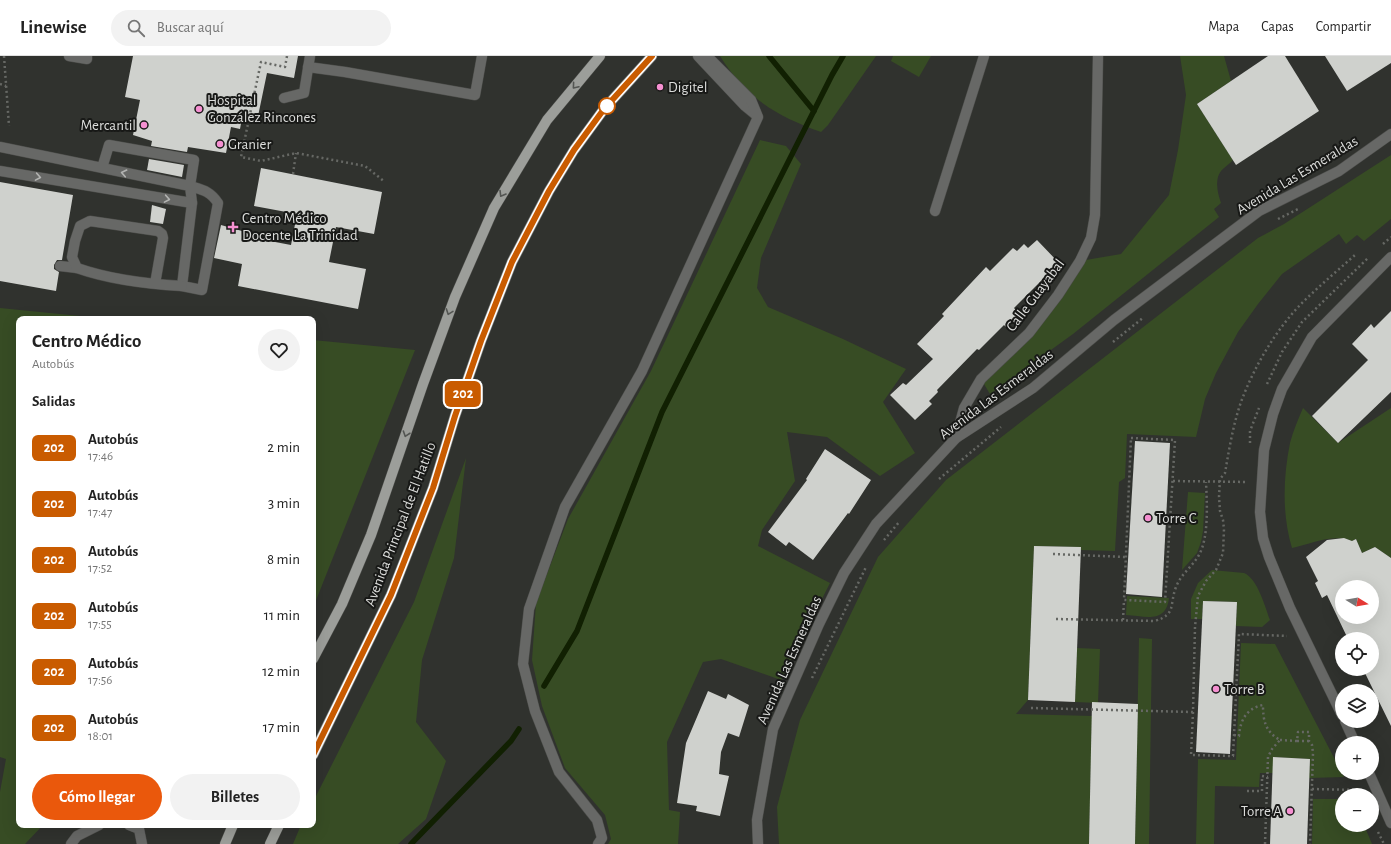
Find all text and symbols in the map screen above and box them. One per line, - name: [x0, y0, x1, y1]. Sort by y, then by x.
- search box: [111, 10, 391, 46]
- icon: search: [125, 17, 147, 39]
- text: Linewise: [20, 18, 87, 37]
- text: Buscar aquí: [157, 20, 224, 35]
- text: Mapa: [1208, 20, 1239, 34]
- text: Capas: [1261, 20, 1294, 34]
- text: Compartir: [1316, 20, 1371, 34]
- place label: Digitel: [668, 80, 707, 95]
- one-way arrow: [572, 81, 579, 89]
- marker: Digitel: [655, 82, 665, 92]
- place label: Hospital González Rincones: [207, 93, 316, 125]
- unlabelled marker: [598, 97, 616, 115]
- marker: Hospital González Rincones: [194, 104, 204, 114]
- place label: Mercantil: [80, 118, 136, 133]
- marker: Mercantil: [139, 120, 149, 130]
- street label: Avenida Las Esmeraldas: [1234, 133, 1360, 218]
- place label: Granier: [228, 137, 271, 152]
- marker: Granier: [215, 139, 225, 149]
- one-way arrow: [121, 169, 127, 177]
- one-way arrow: [35, 172, 42, 181]
- one-way arrow: [500, 190, 507, 197]
- one-way arrow: [164, 194, 170, 203]
- place label: Centro Médico Docente La Trinidad: [242, 211, 358, 243]
- marker: Centro Médico Docente La Trinidad: [227, 221, 239, 233]
- street label: Calle Guayabal: [1004, 256, 1067, 334]
- one-way arrow: [445, 308, 454, 315]
- button: heart: [258, 329, 300, 371]
- text: Centro Médico: [32, 332, 141, 351]
- street label: Avenida Las Esmeraldas: [937, 347, 1056, 442]
- text: Autobús: [32, 358, 74, 371]
- line badge: 202: [440, 381, 486, 407]
- text: 202: [453, 387, 473, 401]
- text: Salidas: [32, 394, 75, 409]
- one-way arrow: [402, 431, 410, 438]
- text: Autobús: [88, 432, 138, 447]
- text: 2 min: [267, 440, 300, 455]
- street label: Avenida Principal de El Hatillo: [362, 440, 439, 608]
- text: 202: [44, 441, 64, 455]
- text: 17:46: [88, 450, 113, 463]
- text: Autobús: [88, 488, 138, 503]
- text: 3 min: [268, 496, 300, 511]
- text: 202: [44, 497, 64, 511]
- text: 17:47: [88, 506, 113, 519]
- place label: Torre C: [1156, 511, 1197, 526]
- marker: Torre C: [1143, 513, 1153, 523]
- text: Autobús: [88, 544, 138, 559]
- text: 8 min: [267, 552, 300, 567]
- text: 202: [44, 553, 64, 567]
- text: 17:52: [88, 562, 112, 575]
- north arrow: [1335, 580, 1379, 624]
- map controls: [1335, 580, 1379, 832]
- street label: Avenida Las Esmeraldas: [754, 594, 824, 726]
- text: Autobús: [88, 600, 138, 615]
- text: 11 min: [264, 608, 300, 623]
- text: 202: [44, 609, 64, 623]
- text: 17:55: [88, 618, 112, 631]
- button: locate: [1335, 632, 1379, 676]
- text: Autobús: [88, 656, 138, 671]
- text: 12 min: [262, 664, 300, 679]
- text: 202: [44, 665, 64, 679]
- text: 17:56: [88, 674, 112, 687]
- place label: Torre B: [1224, 682, 1265, 697]
- marker: Torre B: [1211, 684, 1221, 694]
- button: layers: [1335, 684, 1379, 728]
- text: Autobús: [88, 712, 138, 727]
- text: 17 min: [263, 720, 300, 735]
- text: 202: [44, 721, 64, 735]
- text: 18:01: [88, 730, 113, 743]
- button: +: [1335, 736, 1379, 780]
- button: Cómo llegar: [32, 774, 162, 820]
- button: Billetes: [170, 774, 300, 820]
- button: −: [1335, 788, 1379, 832]
- place label: Torre A: [1241, 804, 1282, 819]
- marker: Torre A: [1285, 806, 1295, 816]

